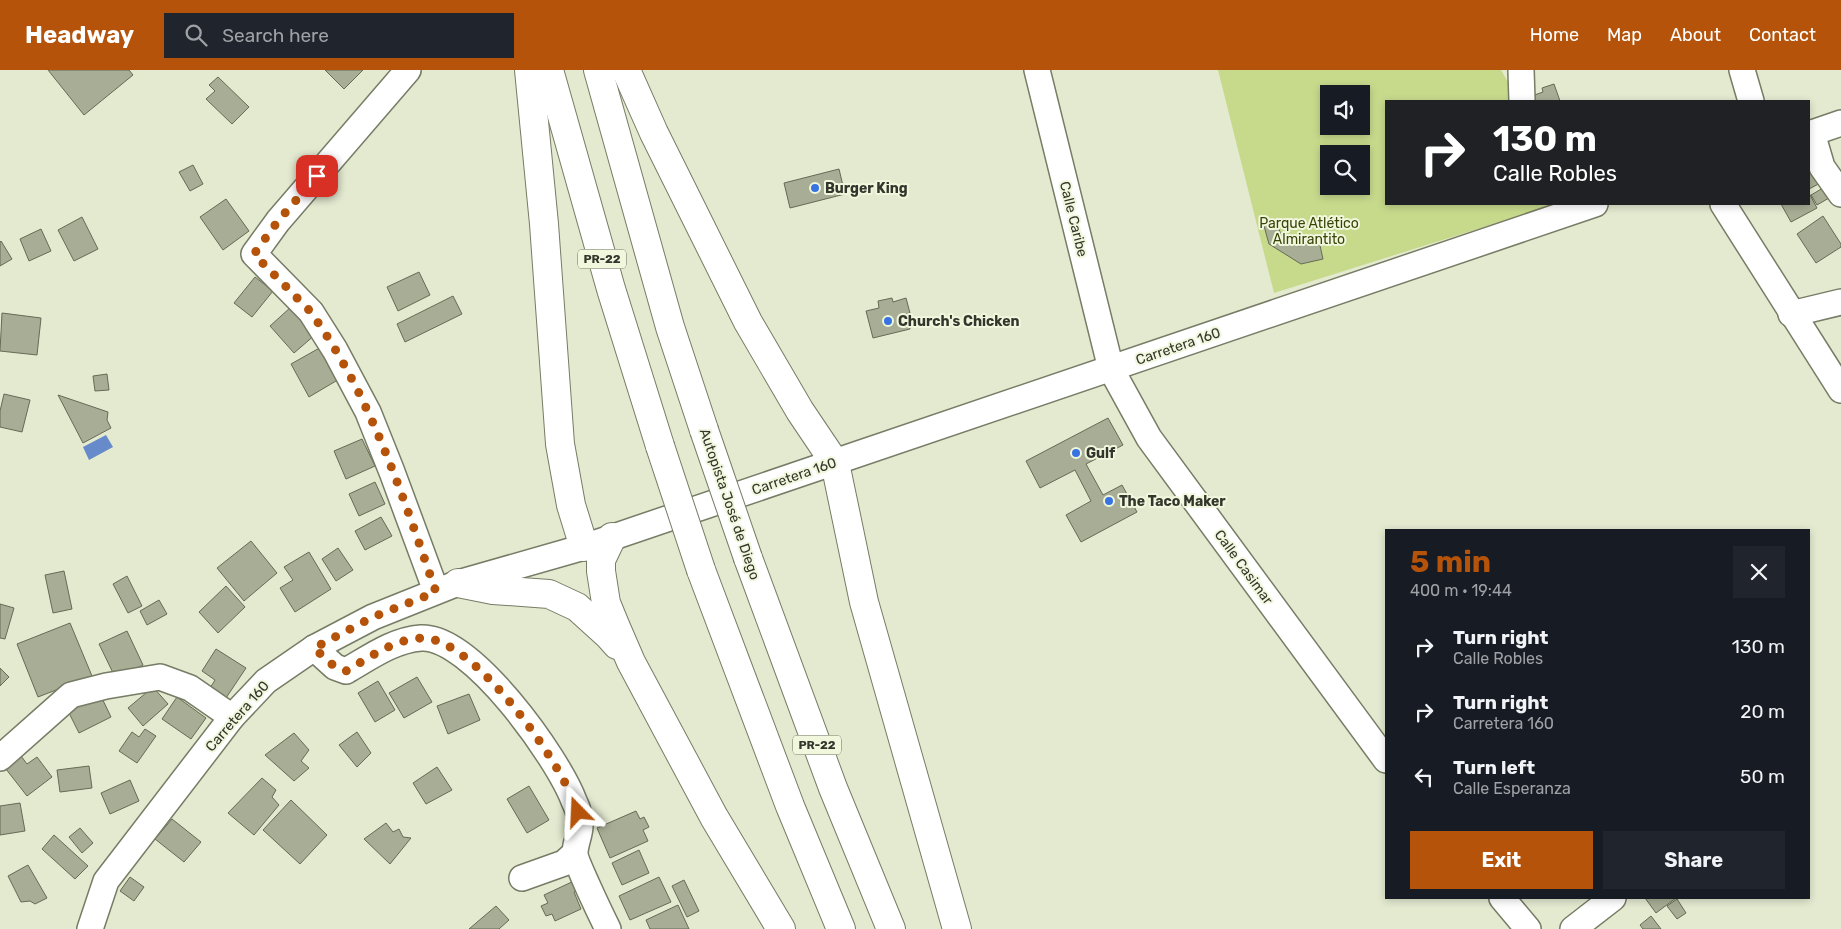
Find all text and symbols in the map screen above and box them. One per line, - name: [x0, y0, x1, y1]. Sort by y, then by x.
- search box: [164, 13, 514, 58]
- text: Headway: [25, 21, 134, 49]
- icon: search: [182, 21, 210, 49]
- text: Search here: [222, 24, 329, 47]
- text: Home: [1530, 24, 1579, 46]
- text: Map: [1607, 24, 1642, 46]
- text: About: [1670, 24, 1721, 46]
- text: Contact: [1749, 24, 1816, 46]
- map controls: [1320, 85, 1370, 195]
- button: sound: [1320, 85, 1370, 135]
- text: 130 m: [1493, 118, 1597, 160]
- icon: right: [1410, 120, 1475, 185]
- button: search: [1320, 145, 1370, 195]
- pin: [296, 155, 338, 197]
- text: Calle Robles: [1493, 160, 1617, 187]
- icon: arrive: [303, 162, 331, 190]
- place label: Burger King: [825, 180, 908, 197]
- street label: Calle Caribe: [1056, 180, 1091, 259]
- marker: Burger King: [809, 182, 821, 194]
- park label: Parque Atlético Almirantito: [1259, 215, 1359, 248]
- road number: PR-22: [578, 250, 626, 268]
- place label: Church's Chicken: [898, 313, 1019, 330]
- marker: Church's Chicken: [882, 315, 894, 327]
- street label: Carretera 160: [1134, 324, 1223, 369]
- street label: Autopista José de Diego: [696, 426, 763, 582]
- place label: Gulf: [1086, 445, 1116, 462]
- marker: Gulf: [1070, 447, 1082, 459]
- street label: Carretera 160: [750, 454, 839, 499]
- place label: The Taco Maker: [1119, 493, 1226, 510]
- marker: The Taco Maker: [1103, 495, 1115, 507]
- street label: Calle Casimar: [1211, 527, 1277, 609]
- text: 5 min: [1410, 544, 1491, 580]
- button: close: [1733, 546, 1785, 598]
- text: 400 m · 19:44: [1410, 581, 1512, 600]
- text: Turn right: [1453, 626, 1548, 649]
- icon: right: [1410, 633, 1438, 661]
- text: 130 m: [1732, 635, 1785, 658]
- text: Calle Robles: [1453, 649, 1543, 668]
- street label: Carretera 160: [202, 677, 273, 755]
- text: Turn right: [1453, 691, 1548, 714]
- icon: right: [1410, 698, 1438, 726]
- text: 20 m: [1740, 700, 1785, 723]
- text: Carretera 160: [1453, 714, 1554, 733]
- road number: PR-22: [793, 736, 841, 754]
- text: Turn left: [1453, 756, 1535, 779]
- icon: left: [1410, 763, 1438, 791]
- text: 50 m: [1740, 765, 1785, 788]
- text: Calle Esperanza: [1453, 779, 1571, 798]
- position arrow: [551, 785, 603, 837]
- button: Exit: [1410, 831, 1593, 889]
- button: Share: [1603, 831, 1785, 889]

